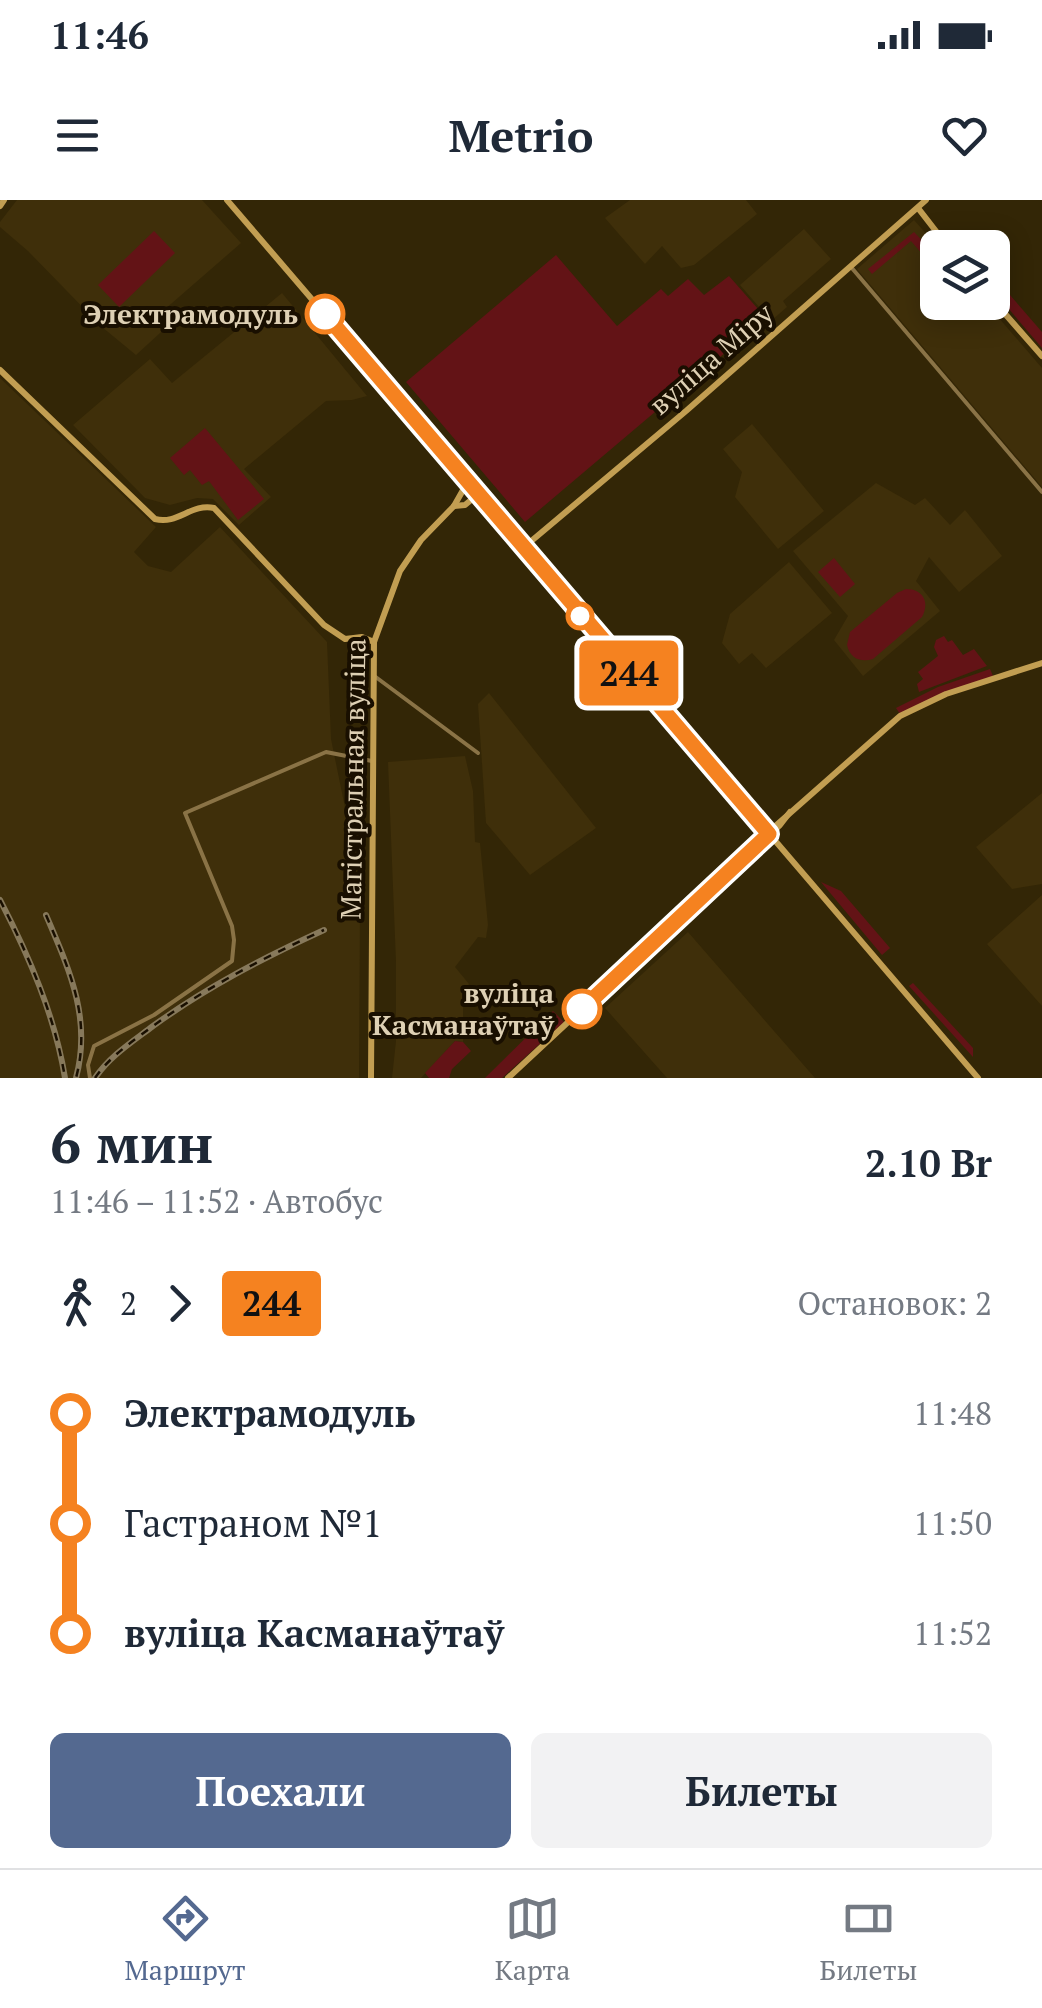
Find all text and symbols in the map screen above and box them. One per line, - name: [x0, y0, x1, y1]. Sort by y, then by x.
- text: 11:46: [50, 10, 149, 60]
- text: Metrio: [448, 105, 594, 165]
- icon: menu: [50, 108, 105, 163]
- icon: heart: [937, 108, 992, 163]
- map controls: [920, 230, 1010, 320]
- button: layers: [920, 230, 1010, 320]
- street label: вуліца Міру: [641, 294, 781, 423]
- place label: Электрамодуль: [83, 295, 298, 332]
- marker: Электрамодуль: [306, 295, 344, 333]
- unlabelled marker: [567, 603, 593, 629]
- street label: Магістральная вуліца: [332, 638, 373, 920]
- line badge: 244: [572, 640, 686, 706]
- text: 244: [599, 650, 659, 696]
- place label: вуліца Касманаўтаў: [372, 974, 555, 1043]
- marker: вуліца Касманаўтаў: [563, 990, 601, 1028]
- text: 6 мин: [50, 1106, 213, 1179]
- text: 2.10 Br: [865, 1138, 992, 1188]
- text: 11:46 – 11:52 · Автобус: [50, 1180, 383, 1222]
- icon: walk: [50, 1276, 105, 1331]
- icon: forward: [152, 1276, 207, 1331]
- text: 244: [242, 1280, 301, 1326]
- text: 2: [120, 1282, 137, 1324]
- text: Остановок: 2: [797, 1282, 992, 1324]
- text: Электрамодуль: [124, 1388, 415, 1438]
- text: 11:48: [913, 1392, 992, 1434]
- text: Гастраном №1: [124, 1498, 383, 1548]
- text: 11:50: [913, 1502, 992, 1544]
- text: вуліца Касманаўтаў: [124, 1608, 504, 1658]
- text: 11:52: [913, 1612, 992, 1654]
- button: Поехали: [50, 1733, 511, 1848]
- button: Билеты: [531, 1733, 992, 1848]
- tab: Маршрут: [125, 1891, 246, 1988]
- tab: Карта: [495, 1891, 570, 1988]
- tab: Билеты: [819, 1891, 917, 1988]

